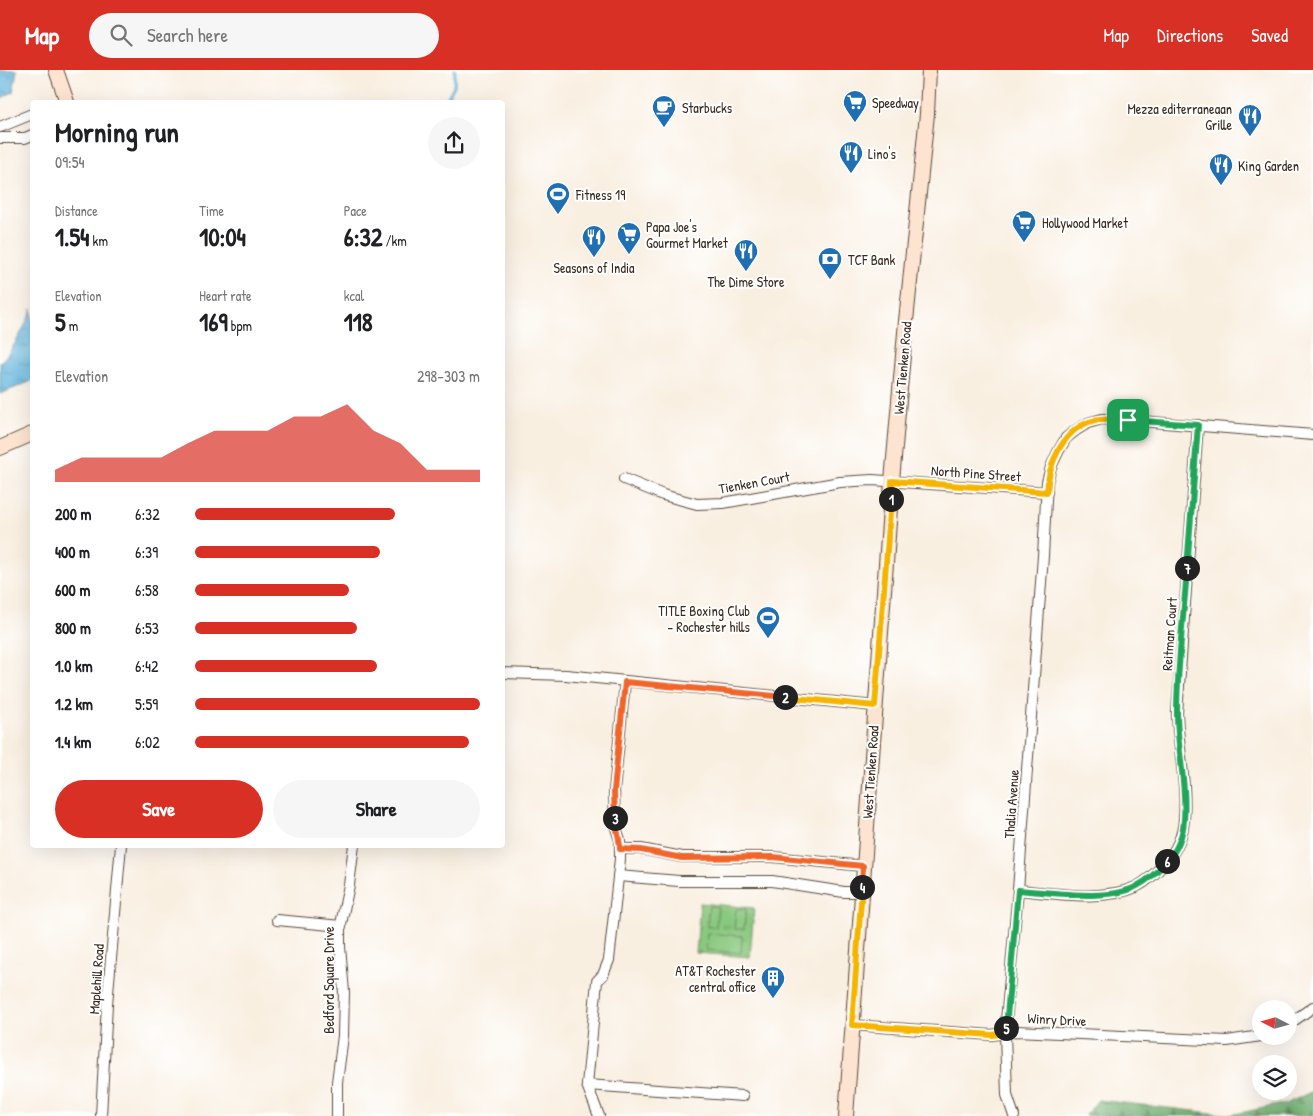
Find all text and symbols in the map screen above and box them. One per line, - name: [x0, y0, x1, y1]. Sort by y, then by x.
- search box: [89, 13, 439, 58]
- text: Map: [25, 19, 59, 51]
- icon: search: [107, 21, 135, 49]
- text: Search here: [147, 22, 228, 48]
- text: Map: [1104, 23, 1129, 48]
- text: Directions: [1157, 23, 1223, 48]
- text: Saved: [1251, 23, 1288, 48]
- supermarket icon: Speedway: [842, 89, 868, 123]
- place label: Speedway: [872, 93, 919, 113]
- cafe icon: Starbucks: [651, 94, 677, 128]
- place label: Starbucks: [682, 98, 732, 117]
- place label: Mezza editerraneaan Grille: [1127, 99, 1232, 134]
- restaurant icon: Mezza editerraneaan Grille: [1237, 103, 1263, 137]
- text: Morning run: [55, 113, 179, 151]
- button: share: [428, 117, 480, 169]
- restaurant icon: Lino's: [838, 140, 864, 174]
- place label: Lino's: [868, 144, 896, 163]
- text: 09:54: [55, 151, 85, 173]
- restaurant icon: King Garden: [1208, 152, 1234, 186]
- place label: King Garden: [1238, 156, 1299, 176]
- sports icon: Fitness 19: [545, 181, 571, 215]
- place label: Fitness 19: [575, 185, 625, 204]
- text: Distance: [55, 201, 98, 220]
- text: Time: [199, 201, 224, 220]
- text: Pace: [344, 201, 367, 220]
- supermarket icon: Hollywood Market: [1011, 209, 1037, 243]
- place label: Hollywood Market: [1042, 213, 1128, 233]
- place label: Papa Joe's Gourmet Market: [646, 217, 728, 252]
- text: 1.54: [55, 220, 89, 254]
- text: 10:04: [199, 220, 246, 254]
- text: 6:32: [344, 220, 382, 254]
- supermarket icon: Papa Joe's Gourmet Market: [616, 221, 642, 255]
- restaurant icon: Seasons of India: [581, 224, 607, 258]
- text: km: [89, 231, 108, 250]
- text: /km: [382, 231, 407, 250]
- restaurant icon: The Dime Store: [733, 238, 759, 272]
- bank icon: TCF Bank: [817, 246, 843, 280]
- place label: TCF Bank: [848, 250, 896, 269]
- place label: Seasons of India: [553, 258, 635, 277]
- place label: The Dime Store: [707, 272, 785, 291]
- text: Elevation: [55, 286, 102, 305]
- text: Heart rate: [199, 286, 252, 305]
- text: kcal: [344, 286, 364, 305]
- text: 5: [55, 305, 66, 339]
- text: 169: [199, 305, 228, 339]
- text: 118: [344, 305, 373, 339]
- text: m: [66, 316, 78, 335]
- text: bpm: [228, 316, 252, 335]
- street label: West Tienken Road: [888, 320, 916, 415]
- text: Elevation: [55, 365, 108, 387]
- text: 298–303 m: [417, 365, 480, 387]
- pin: [1107, 399, 1149, 441]
- icon: arrive: [1114, 406, 1142, 434]
- street label: North Pine Street: [930, 460, 1022, 486]
- street label: Tienken Court: [717, 466, 791, 498]
- pin: 1: [878, 486, 904, 512]
- text: 1: [889, 490, 894, 509]
- text: 200 m: [55, 503, 91, 525]
- text: 6:32: [135, 503, 160, 525]
- text: 400 m: [55, 541, 90, 563]
- text: 6:39: [135, 541, 158, 563]
- pin: 7: [1174, 556, 1200, 580]
- text: 7: [1184, 559, 1191, 578]
- text: 600 m: [55, 579, 90, 601]
- text: 6:58: [135, 579, 159, 601]
- street label: Reitman Court: [1157, 596, 1181, 671]
- place label: TITLE Boxing Club - Rochester hills: [658, 601, 750, 636]
- sports icon: TITLE Boxing Club - Rochester hills: [755, 605, 781, 639]
- text: 800 m: [55, 617, 91, 639]
- text: 6:53: [135, 617, 159, 639]
- text: 1.0 km: [55, 655, 93, 677]
- text: 6:42: [135, 655, 159, 677]
- pin: 2: [772, 684, 798, 710]
- text: 2: [782, 688, 789, 707]
- text: 1.2 km: [55, 693, 93, 715]
- text: 5:59: [135, 693, 158, 715]
- street label: West Tienken Road: [857, 724, 883, 819]
- text: 1.4 km: [55, 731, 91, 753]
- text: 6:02: [135, 731, 160, 753]
- street label: Thalia Avenue: [999, 769, 1023, 839]
- button: Save: [55, 780, 263, 838]
- button: Share: [273, 780, 480, 838]
- pin: 3: [602, 806, 628, 830]
- text: 3: [612, 809, 619, 828]
- pin: 6: [1154, 848, 1180, 874]
- text: 6: [1165, 852, 1170, 871]
- pin: 4: [850, 874, 874, 900]
- text: 4: [860, 878, 865, 897]
- street label: Bedford Square Drive: [319, 926, 339, 1034]
- street label: Maplehill Road: [84, 943, 109, 1015]
- place label: AT&T Rochester central office: [675, 961, 757, 996]
- building icon: AT&T Rochester central office: [760, 965, 786, 999]
- north arrow: [1252, 1000, 1298, 1045]
- map controls: [1252, 1000, 1297, 1100]
- street label: Winry Drive: [1027, 1008, 1087, 1031]
- pin: 5: [994, 1016, 1018, 1040]
- text: 5: [1004, 1019, 1009, 1038]
- button: layers: [1252, 1055, 1297, 1100]

